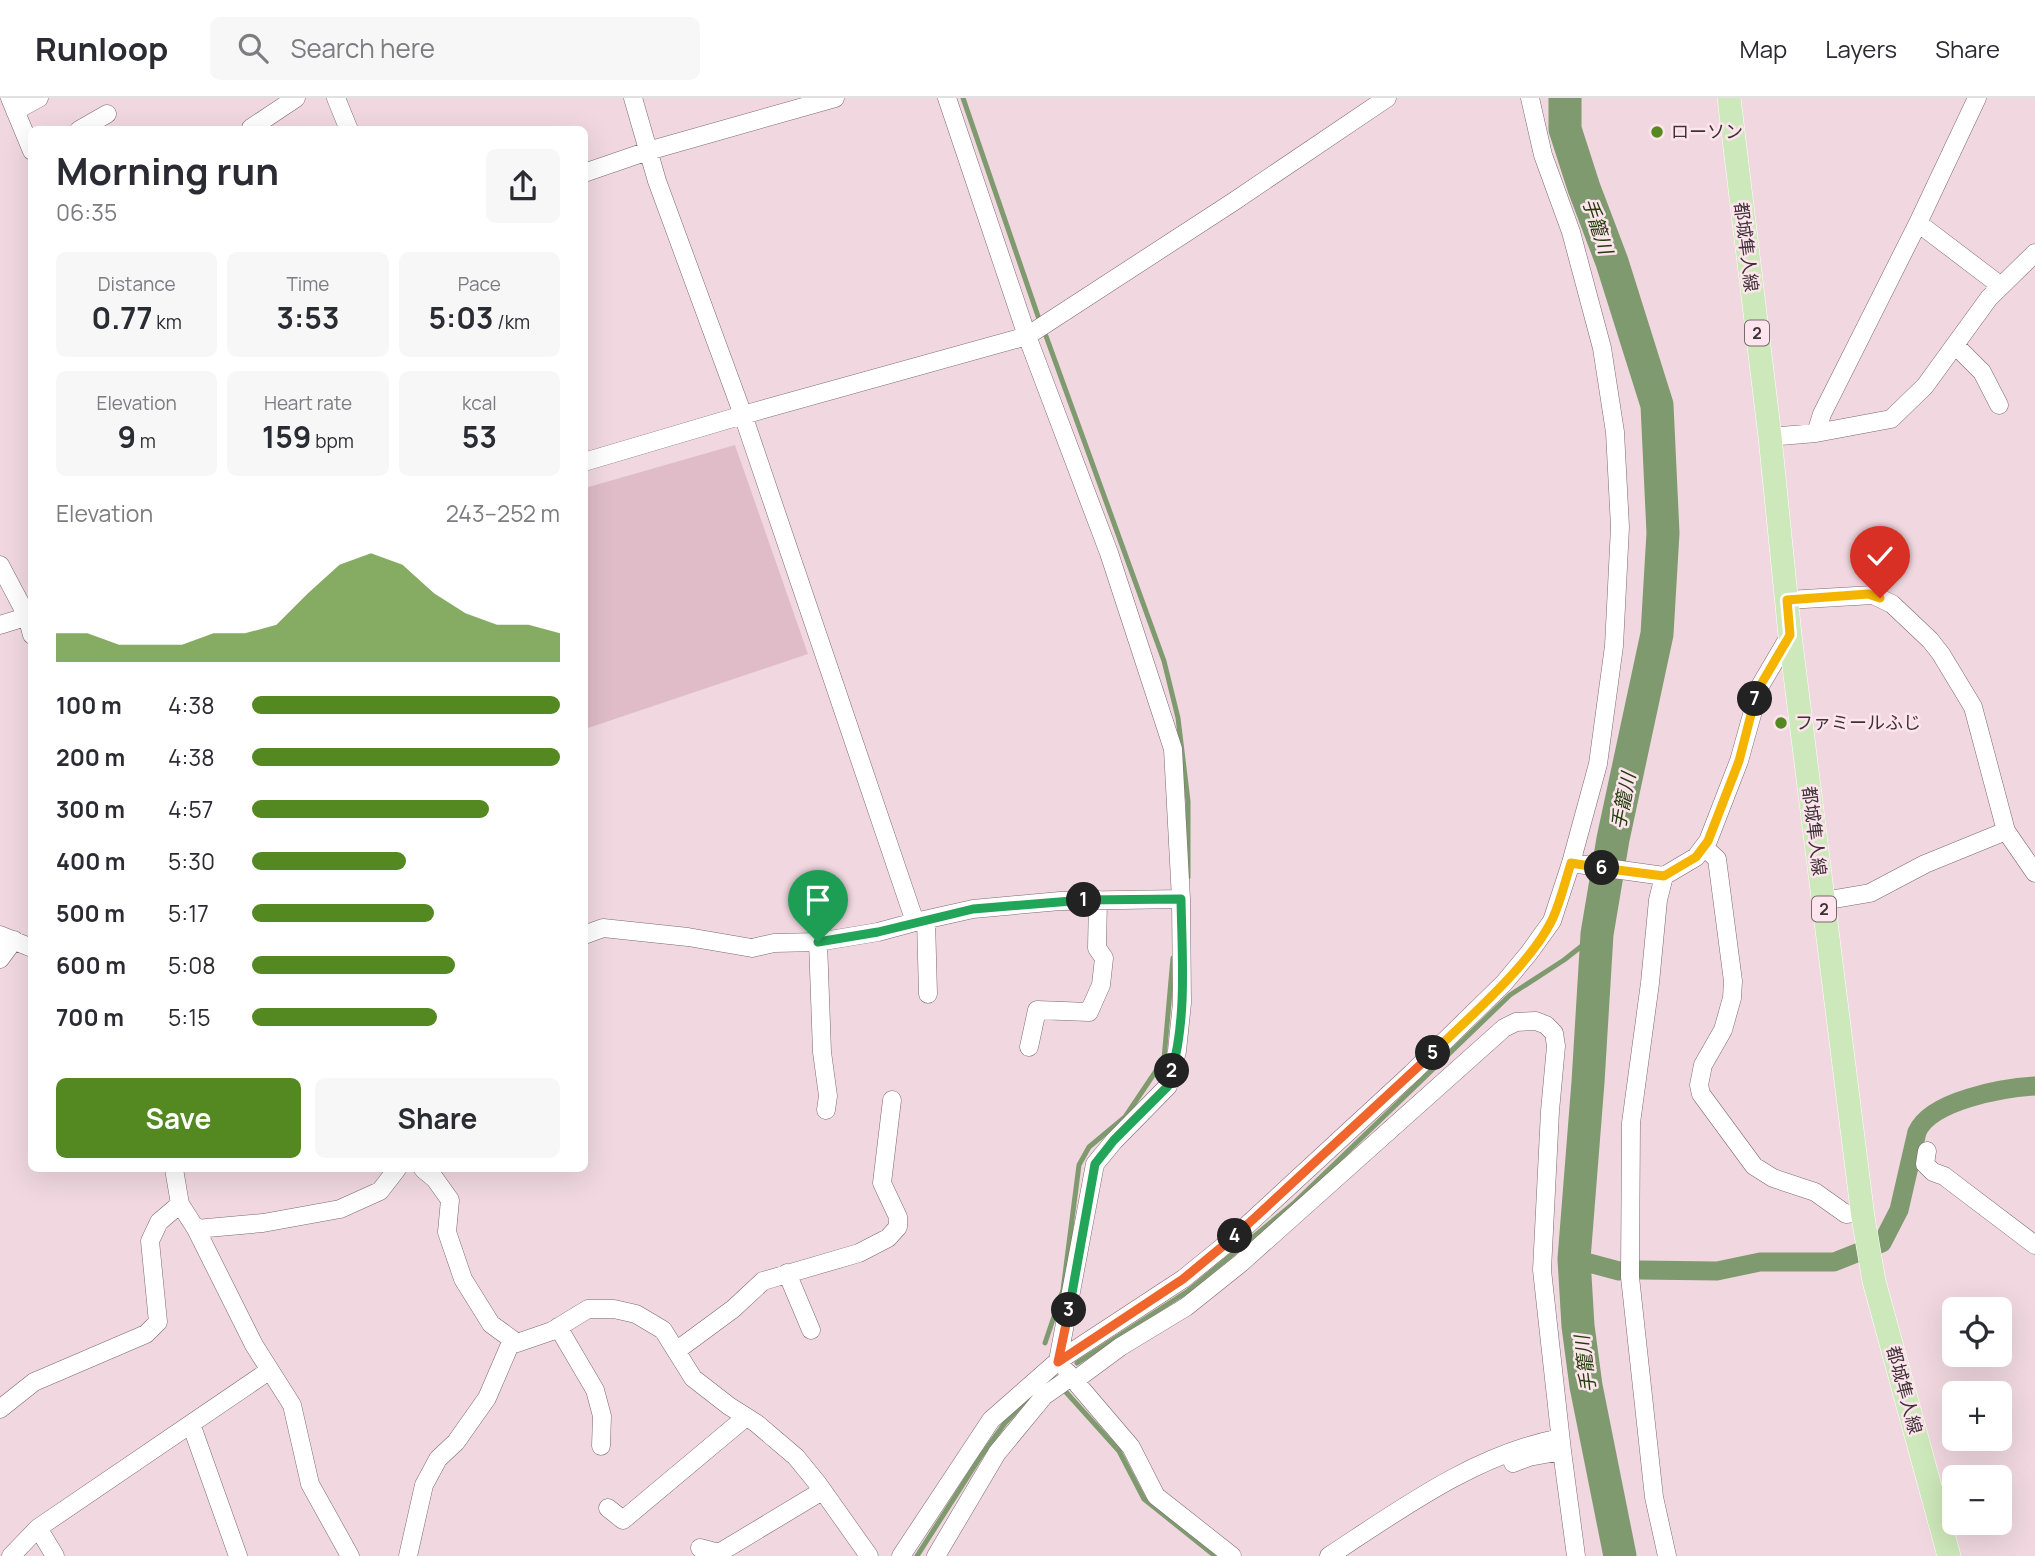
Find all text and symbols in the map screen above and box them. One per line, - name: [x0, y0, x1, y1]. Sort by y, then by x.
- search box: [210, 17, 700, 80]
- text: Runloop: [35, 26, 168, 71]
- icon: search: [234, 29, 272, 67]
- text: Search here: [290, 30, 435, 66]
- text: Map: [1740, 32, 1787, 65]
- text: Layers: [1825, 32, 1897, 65]
- text: Share: [1935, 32, 2000, 65]
- place label: ローソン: [1671, 119, 1743, 143]
- marker: ローソン: [1649, 124, 1665, 140]
- text: Morning run: [56, 144, 279, 196]
- button: share: [486, 149, 560, 223]
- water label: 手籠川: [1577, 195, 1620, 259]
- text: 06:35: [56, 196, 117, 228]
- street label: 都城隼人線: [1730, 201, 1764, 293]
- text: Distance: [98, 271, 176, 297]
- text: Time: [287, 271, 329, 297]
- text: Pace: [458, 271, 501, 297]
- text: 0.77: [91, 297, 153, 338]
- text: 3:53: [277, 297, 339, 338]
- text: 5:03: [428, 297, 493, 338]
- text: km: [153, 309, 182, 335]
- text: /km: [493, 309, 530, 335]
- road number: 2: [1745, 320, 1769, 345]
- text: Elevation: [97, 390, 177, 416]
- text: Heart rate: [264, 390, 352, 416]
- text: kcal: [462, 390, 497, 416]
- text: 9: [117, 416, 136, 457]
- text: 159: [262, 416, 311, 457]
- text: 53: [462, 416, 497, 457]
- text: m: [136, 428, 156, 454]
- text: bpm: [311, 428, 354, 454]
- text: Elevation: [56, 497, 153, 529]
- text: 243–252 m: [446, 497, 560, 529]
- pin: [1850, 526, 1910, 598]
- icon: check: [1861, 537, 1899, 575]
- pin: 7: [1738, 682, 1772, 716]
- text: 7: [1749, 685, 1760, 711]
- text: 100 m: [56, 689, 122, 721]
- text: 4:38: [168, 689, 215, 721]
- place label: ファミールふじ: [1795, 710, 1921, 734]
- marker: ファミールふじ: [1773, 715, 1789, 731]
- text: 200 m: [56, 741, 125, 773]
- text: 4:38: [168, 741, 215, 773]
- water label: 手籠川: [1605, 769, 1642, 831]
- street label: 都城隼人線: [1798, 785, 1832, 877]
- text: 300 m: [56, 793, 125, 825]
- text: 4:57: [168, 793, 213, 825]
- text: 400 m: [56, 845, 126, 877]
- text: 5:30: [168, 845, 215, 877]
- pin: 6: [1584, 850, 1620, 886]
- text: 6: [1596, 854, 1607, 880]
- pin: [788, 870, 848, 942]
- icon: arrive: [799, 881, 837, 919]
- pin: 1: [1066, 882, 1102, 918]
- text: 1: [1079, 886, 1088, 912]
- road number: 2: [1812, 896, 1836, 922]
- text: 500 m: [56, 897, 125, 929]
- text: 5:17: [168, 897, 209, 929]
- text: 600 m: [56, 949, 126, 981]
- text: 5:08: [168, 949, 216, 981]
- text: 700 m: [56, 1001, 124, 1033]
- text: 5:15: [168, 1001, 210, 1033]
- pin: 5: [1416, 1035, 1450, 1070]
- text: 5: [1427, 1039, 1438, 1065]
- pin: 2: [1154, 1054, 1190, 1088]
- text: 2: [1166, 1057, 1177, 1083]
- button: Save: [56, 1078, 301, 1158]
- button: Share: [315, 1078, 560, 1158]
- pin: 4: [1218, 1218, 1252, 1254]
- text: 4: [1229, 1222, 1240, 1248]
- pin: 3: [1052, 1292, 1086, 1328]
- text: 3: [1063, 1296, 1074, 1322]
- map controls: [1942, 1297, 2012, 1535]
- button: locate: [1942, 1297, 2012, 1367]
- water label: 手籠川: [1568, 1332, 1601, 1394]
- street label: 都城隼人線: [1882, 1343, 1928, 1436]
- button: +: [1942, 1381, 2012, 1451]
- button: −: [1942, 1465, 2012, 1535]

